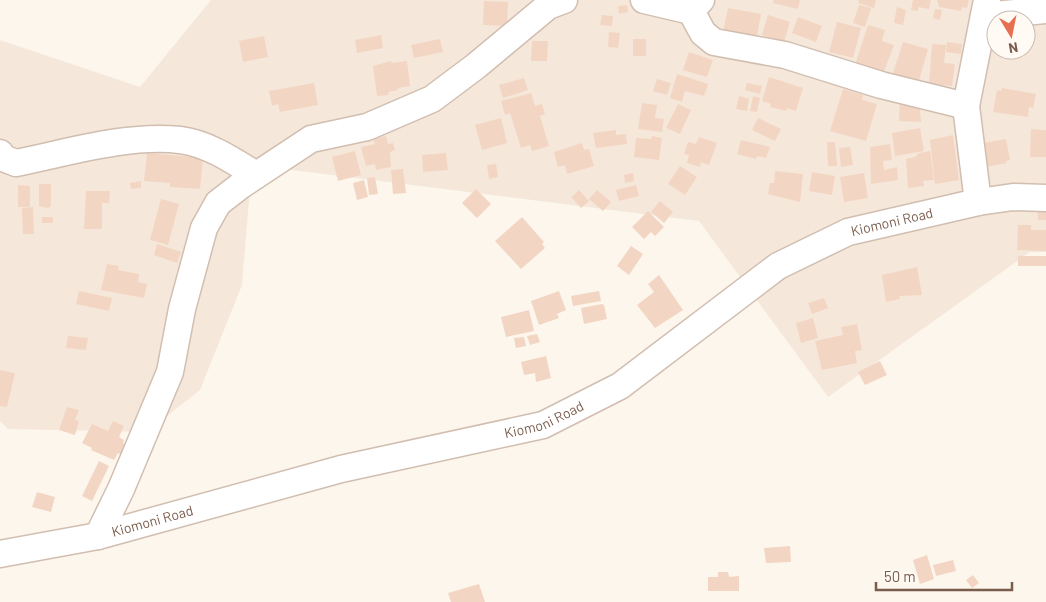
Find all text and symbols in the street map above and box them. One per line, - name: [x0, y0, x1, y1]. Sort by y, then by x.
- north arrow: [986, 10, 1036, 60]
- text: N: [1007, 39, 1019, 57]
- street label: Kiomoni Road: [849, 204, 935, 239]
- street label: Kiomoni Road: [503, 397, 586, 441]
- street label: Kiomoni Road: [110, 501, 195, 540]
- scale bar: [876, 560, 1012, 592]
- text: 50 m: [884, 567, 916, 585]

